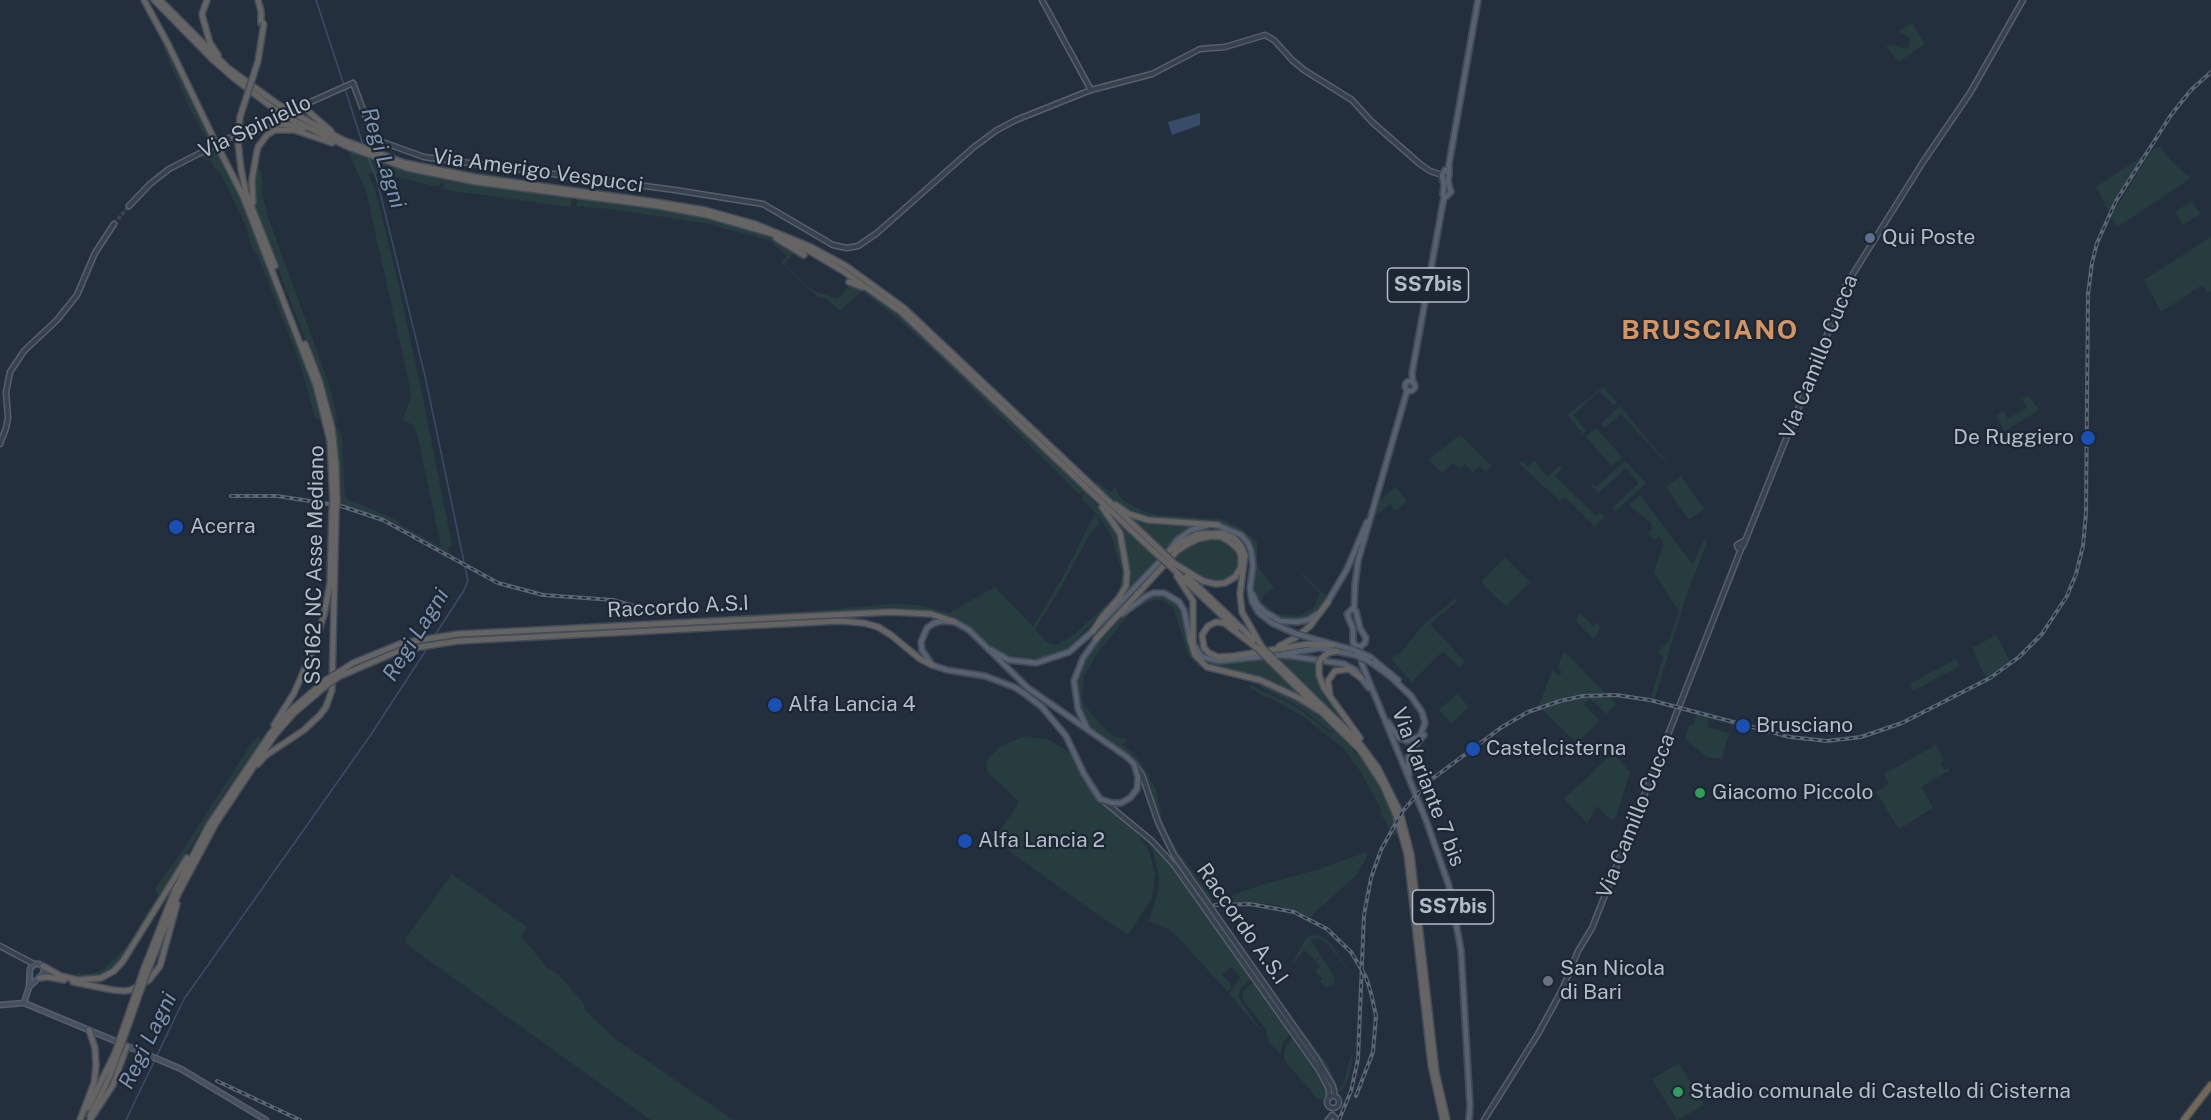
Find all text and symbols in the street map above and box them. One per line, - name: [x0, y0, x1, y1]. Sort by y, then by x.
- street label: Via Spiniello: [195, 90, 315, 164]
- water label: Regi Lagni: [355, 104, 411, 212]
- street label: Via Amerigo Vespucci: [431, 144, 645, 198]
- place label: Qui Poste: [1882, 225, 1975, 251]
- marker: Qui Poste: [1863, 231, 1877, 245]
- road number: SS7bis: [1388, 268, 1468, 302]
- street label: Via Camillo Cucca: [1775, 271, 1863, 443]
- district label: BRUSCIANO: [1621, 315, 1799, 347]
- place label: De Ruggiero: [1953, 425, 2074, 451]
- marker: De Ruggiero: [2079, 429, 2097, 447]
- street label: SS162 NC Asse Mediano: [300, 445, 330, 685]
- place label: Acerra: [190, 514, 256, 540]
- marker: Acerra: [167, 518, 185, 536]
- water label: Regi Lagni: [377, 584, 455, 686]
- street label: Raccordo A.S.I: [606, 591, 750, 623]
- place label: Alfa Lancia 4: [788, 692, 916, 718]
- marker: Alfa Lancia 4: [766, 696, 784, 714]
- street label: Via Variante 7 bis: [1386, 704, 1470, 870]
- place label: Brusciano: [1756, 713, 1853, 739]
- marker: Brusciano: [1734, 717, 1752, 735]
- street label: Via Camillo Cucca: [1592, 730, 1680, 902]
- place label: Castelcisterna: [1486, 736, 1626, 762]
- marker: Castelcisterna: [1464, 740, 1482, 758]
- place label: Giacomo Piccolo: [1712, 780, 1873, 806]
- marker: Giacomo Piccolo: [1693, 786, 1707, 800]
- place label: Alfa Lancia 2: [978, 828, 1105, 854]
- marker: Alfa Lancia 2: [956, 832, 974, 850]
- street label: Raccordo A.S.I: [1191, 859, 1293, 989]
- road number: SS7bis: [1412, 890, 1494, 924]
- place label: San Nicola di Bari: [1560, 956, 1665, 1006]
- marker: San Nicola di Bari: [1541, 974, 1555, 988]
- water label: Regi Lagni: [113, 988, 183, 1094]
- place label: Stadio comunale di Castello di Cisterna: [1690, 1079, 2071, 1105]
- marker: Stadio comunale di Castello di Cisterna: [1671, 1085, 1685, 1099]

